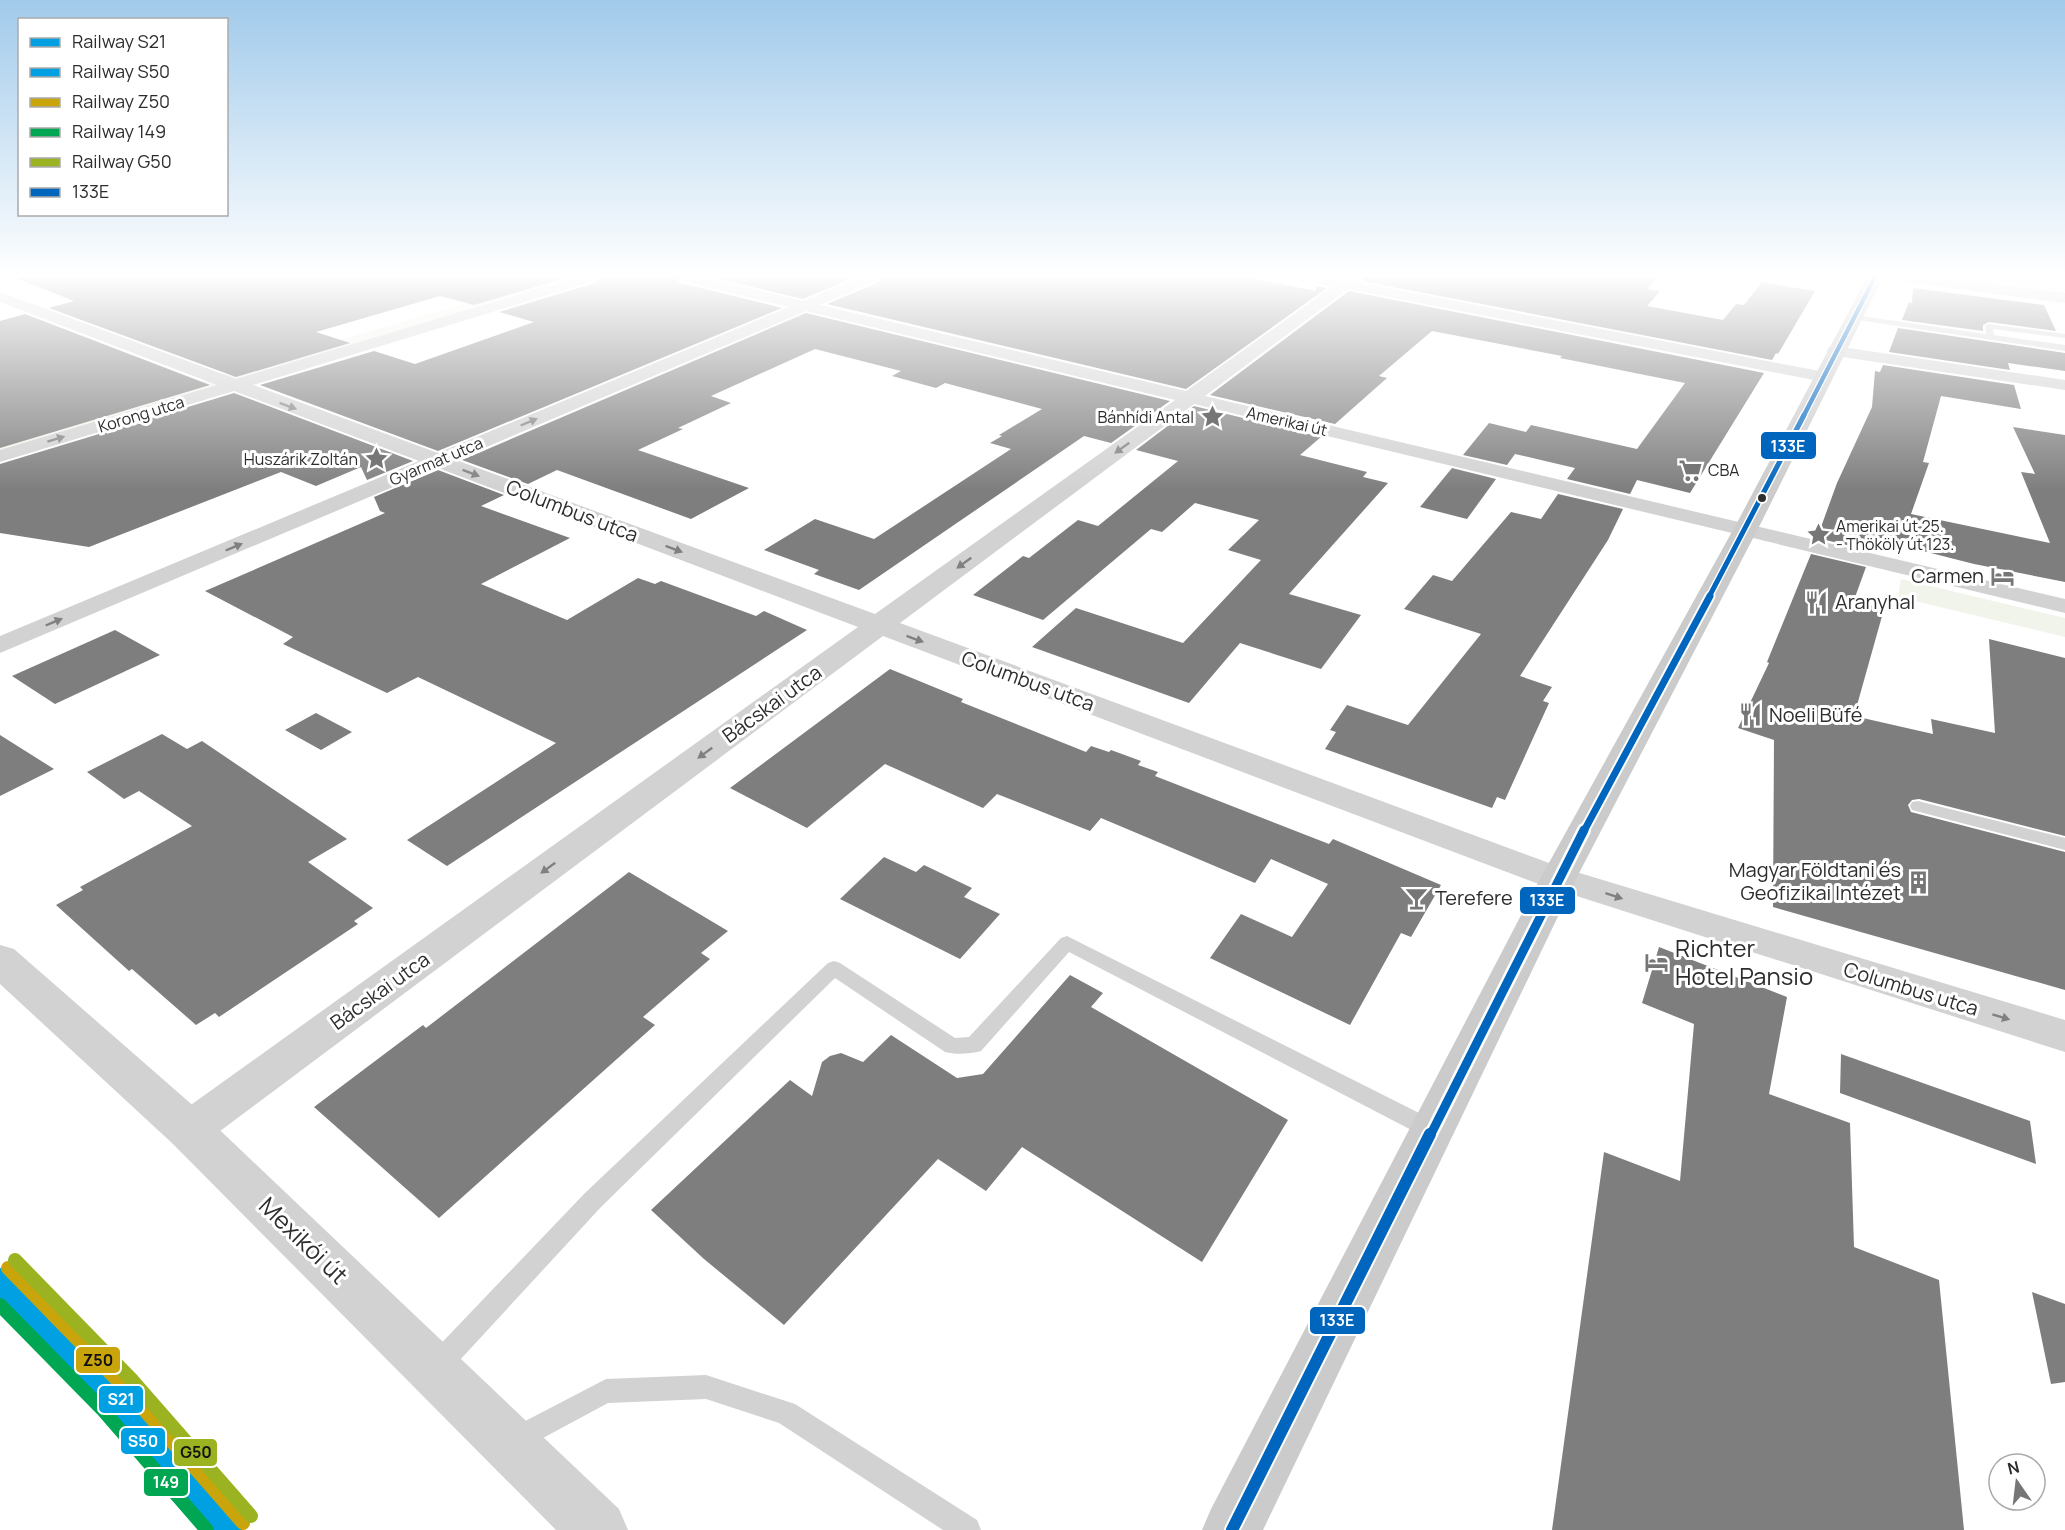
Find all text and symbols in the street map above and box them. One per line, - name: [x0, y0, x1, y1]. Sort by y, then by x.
- legend: [18, 18, 228, 216]
- text: Railway S21: [72, 29, 166, 53]
- text: Railway S50: [72, 59, 170, 83]
- text: Railway Z50: [72, 89, 170, 113]
- text: Railway 149: [72, 119, 166, 143]
- text: Railway G50: [72, 149, 172, 173]
- text: 133E: [72, 179, 109, 203]
- street label: Korong utca: [95, 390, 187, 438]
- one-way arrow: [279, 401, 297, 411]
- street label: Amerikai út: [1244, 401, 1330, 441]
- place icon: Bánhídi Antal: [1199, 404, 1225, 430]
- place label: Bánhídi Antal: [1097, 406, 1194, 428]
- one-way arrow: [521, 417, 539, 427]
- street label: Gyarmat utca: [386, 431, 486, 491]
- line badge: 133E: [1760, 431, 1817, 460]
- one-way arrow: [47, 434, 65, 443]
- text: 133E: [1771, 435, 1805, 457]
- one-way arrow: [1114, 442, 1130, 454]
- place icon: Huszárik Zoltán: [363, 446, 389, 472]
- place label: Huszárik Zoltán: [244, 448, 358, 470]
- supermarket icon: CBA: [1677, 457, 1703, 483]
- place label: CBA: [1708, 459, 1739, 481]
- one-way arrow: [462, 469, 480, 479]
- street label: Columbus utca: [502, 473, 642, 548]
- unlabelled marker: [1756, 492, 1768, 504]
- place label: Amerikai út 25. - Thököly út 123.: [1836, 515, 1954, 555]
- place icon: Amerikai út 25. - Thököly út 123.: [1805, 522, 1831, 548]
- one-way arrow: [225, 542, 243, 552]
- one-way arrow: [665, 544, 683, 554]
- one-way arrow: [957, 557, 973, 569]
- place label: Carmen: [1911, 562, 1984, 589]
- hotel icon: Carmen: [1989, 563, 2015, 589]
- place label: Aranyhal: [1835, 588, 1915, 615]
- restaurant icon: Aranyhal: [1804, 589, 1830, 615]
- one-way arrow: [45, 617, 63, 626]
- one-way arrow: [906, 635, 924, 644]
- street label: Columbus utca: [958, 644, 1098, 717]
- street label: Bácskai utca: [717, 659, 827, 749]
- place label: Noeli Büfé: [1769, 701, 1862, 728]
- restaurant icon: Noeli Büfé: [1738, 702, 1764, 728]
- one-way arrow: [698, 747, 714, 759]
- place label: Magyar Földtani és Geofizikai Intézet: [1729, 856, 1901, 906]
- one-way arrow: [540, 862, 556, 874]
- building icon: Magyar Földtani és Geofizikai Intézet: [1906, 869, 1932, 895]
- place label: Terefere: [1435, 884, 1513, 911]
- bar icon: Terefere: [1404, 885, 1430, 911]
- line badge: 133E: [1519, 886, 1576, 915]
- text: 133E: [1530, 889, 1564, 911]
- one-way arrow: [1605, 892, 1623, 902]
- place label: Richter Hotel Pansio: [1675, 931, 1813, 992]
- street label: Bácskai utca: [325, 946, 435, 1036]
- hotel icon: Richter Hotel Pansio: [1644, 950, 1670, 976]
- street label: Columbus utca: [1841, 955, 1982, 1022]
- one-way arrow: [1992, 1013, 2010, 1022]
- street label: Mexikói út: [252, 1189, 356, 1291]
- line badge: 133E: [1309, 1306, 1366, 1335]
- text: 133E: [1320, 1309, 1354, 1331]
- line badge: Z50: [75, 1346, 121, 1374]
- text: Z50: [83, 1349, 113, 1371]
- line badge: S21: [98, 1385, 144, 1414]
- text: S21: [107, 1388, 135, 1410]
- line badge: S50: [120, 1427, 166, 1455]
- text: S50: [128, 1430, 158, 1452]
- line badge: G50: [173, 1438, 218, 1467]
- text: G50: [180, 1441, 212, 1463]
- north arrow: [1987, 1452, 2047, 1512]
- text: N: [2005, 1455, 2022, 1480]
- line badge: 149: [143, 1468, 189, 1497]
- text: 149: [153, 1471, 179, 1493]

